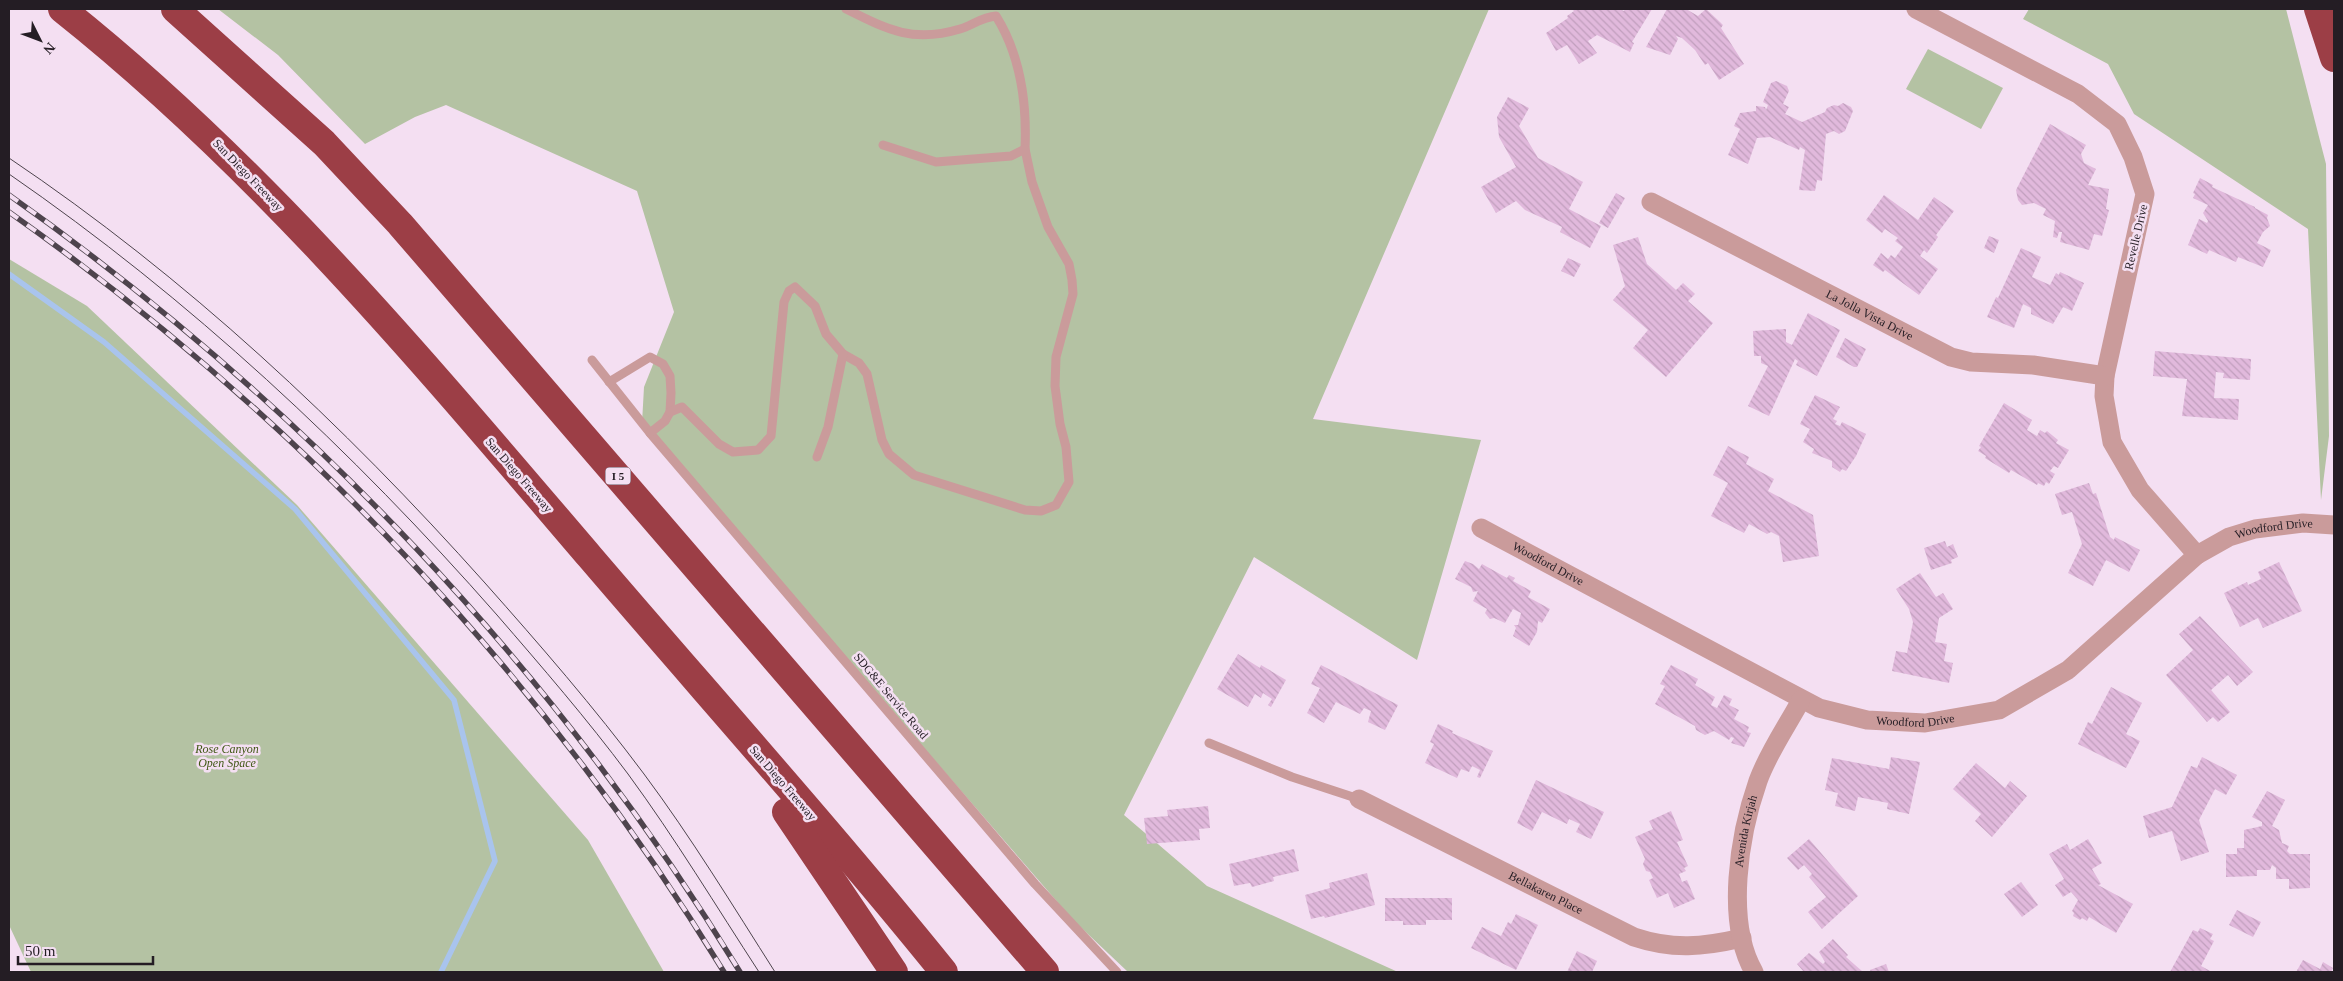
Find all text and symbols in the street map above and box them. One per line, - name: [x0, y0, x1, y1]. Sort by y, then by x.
- north arrow: [15, 15, 65, 65]
- text: N: [40, 40, 58, 57]
- street label: San Diego Freeway: [210, 136, 286, 214]
- street label: Revelle Drive: [2122, 203, 2150, 271]
- street label: La Jolla Vista Drive: [1824, 287, 1915, 343]
- street label: San Diego Freeway: [483, 435, 555, 515]
- road number: I 5: [606, 468, 630, 484]
- street label: Woodford Drive: [2233, 516, 2313, 542]
- street label: Woodford Drive: [1510, 539, 1586, 588]
- street label: SDG&E Service Road: [851, 650, 931, 742]
- street label: Woodford Drive: [1876, 711, 1956, 730]
- park label: Rose Canyon Open Space: [194, 742, 259, 770]
- street label: San Diego Freeway: [747, 743, 819, 823]
- street label: Avenida Kirjah: [1732, 793, 1760, 868]
- street label: Bellakaren Place: [1506, 868, 1585, 917]
- scale bar: [18, 934, 152, 966]
- text: 50 m: [25, 943, 56, 959]

